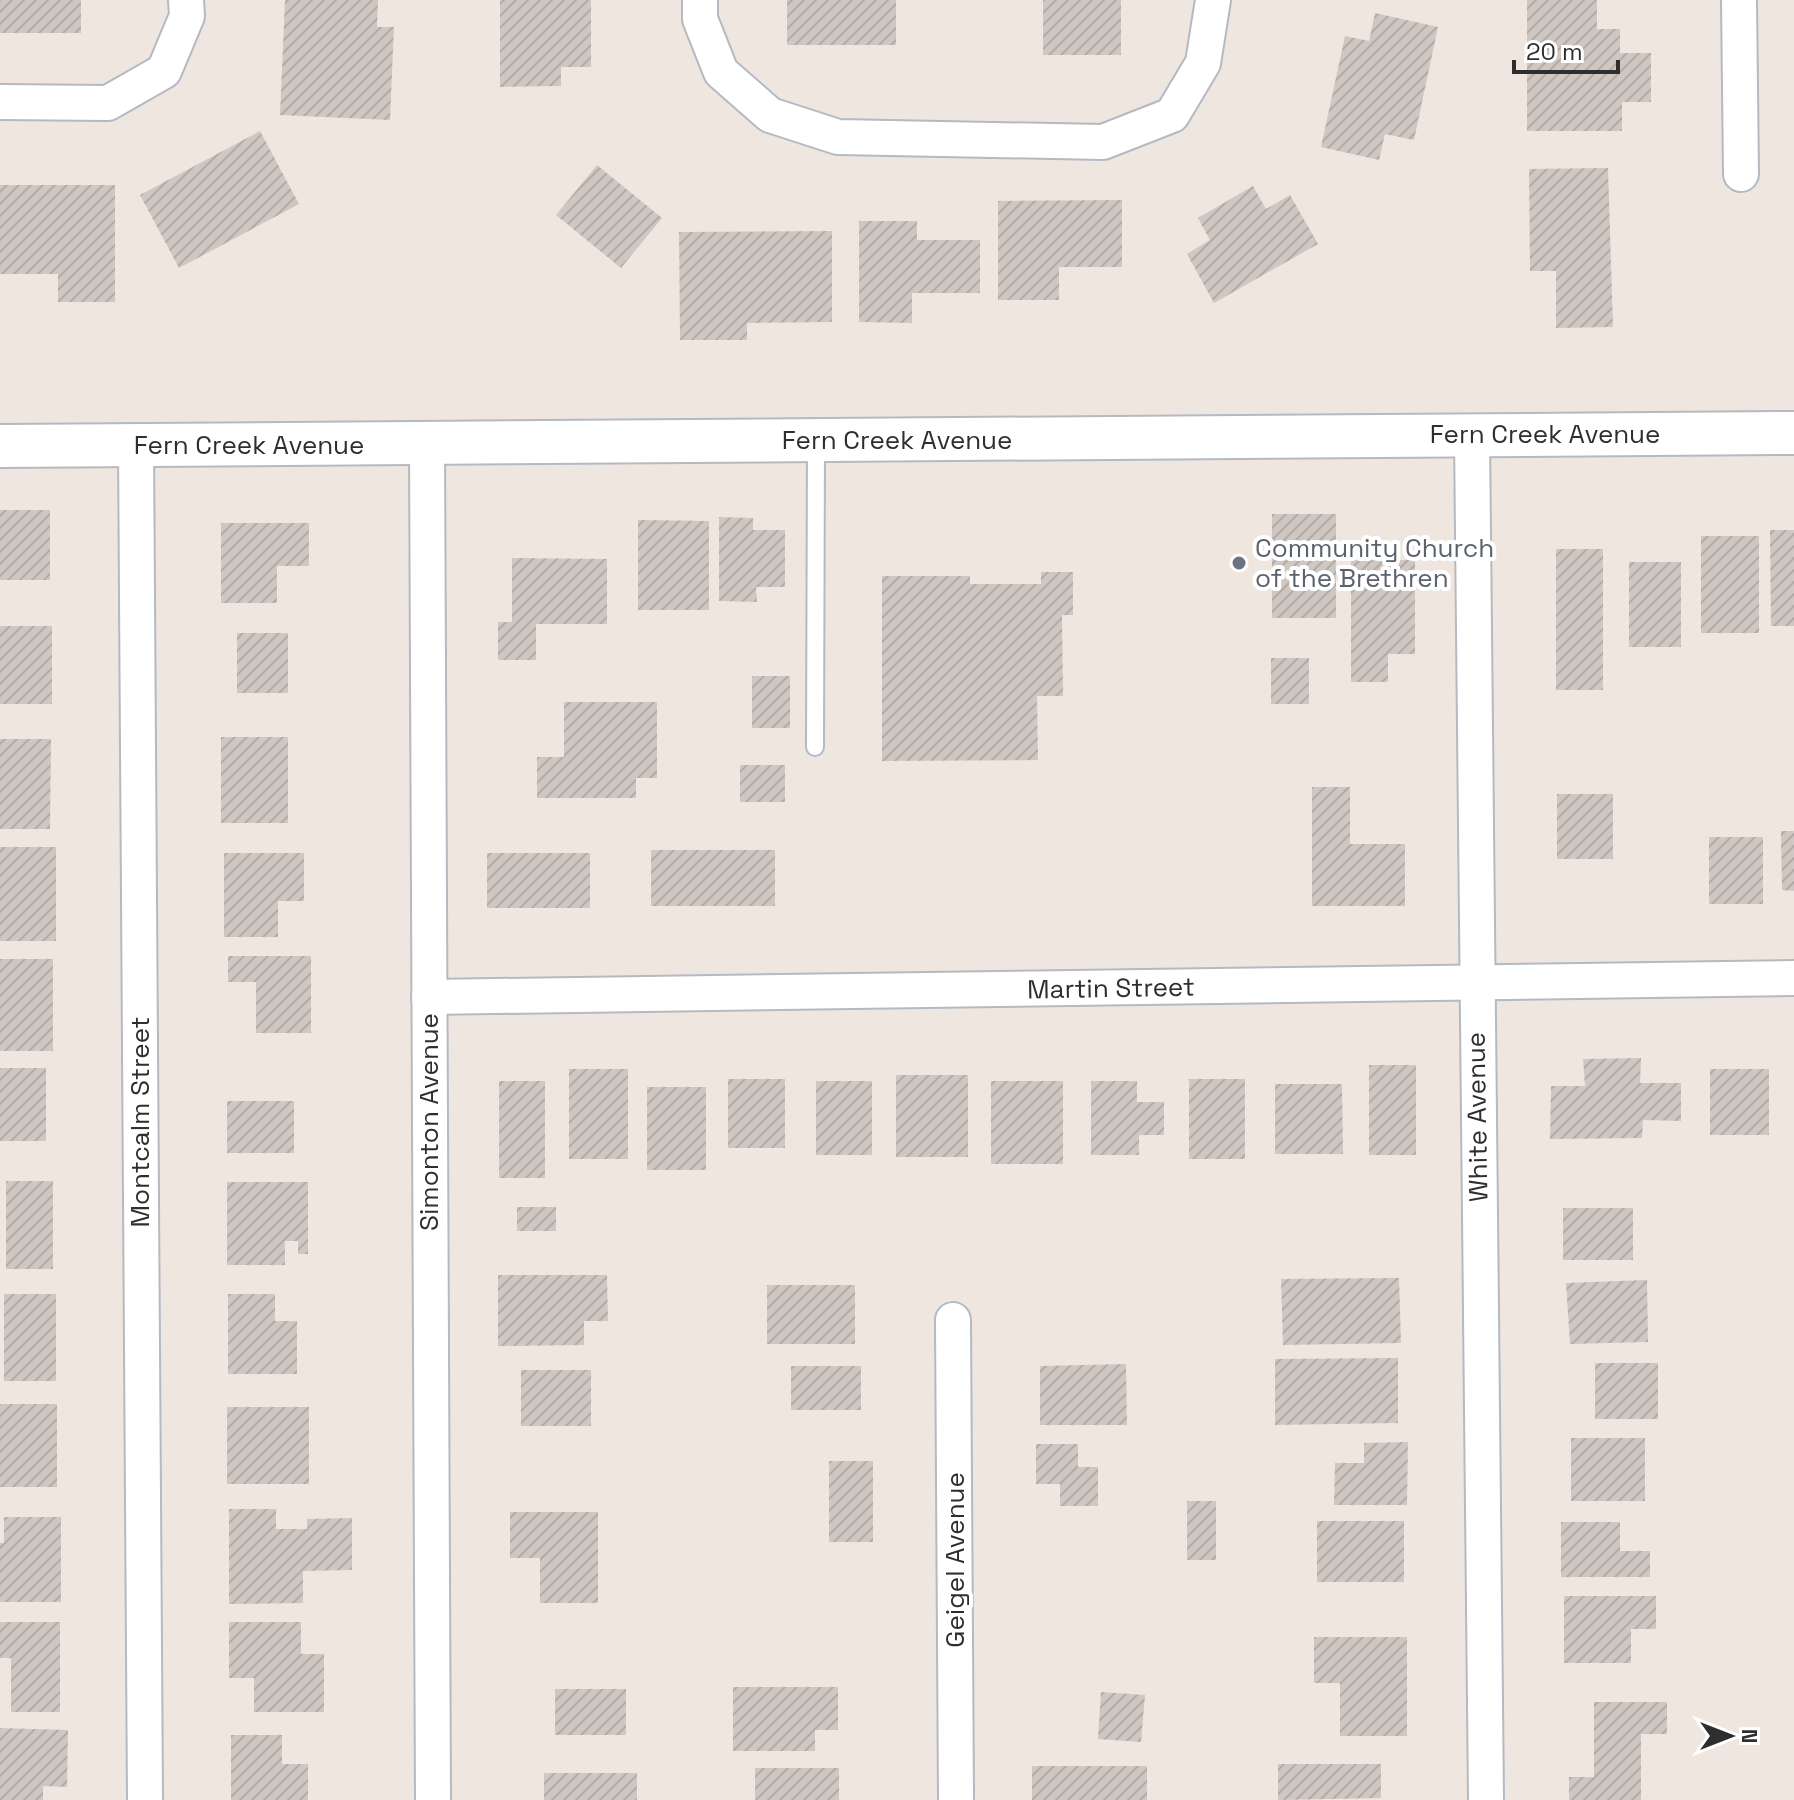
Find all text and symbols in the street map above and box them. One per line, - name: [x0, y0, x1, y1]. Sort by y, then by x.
- scale bar: [1514, 24, 1618, 74]
- text: 20 m: [1526, 36, 1583, 67]
- street label: Fern Creek Avenue: [1430, 417, 1660, 451]
- street label: Fern Creek Avenue: [782, 423, 1012, 457]
- street label: Fern Creek Avenue: [134, 428, 364, 462]
- place label: Community Church of the Brethren: [1255, 531, 1494, 595]
- marker: Community Church of the Brethren: [1230, 554, 1248, 572]
- street label: Martin Street: [1027, 970, 1195, 1006]
- street label: Simonton Avenue: [412, 1013, 446, 1231]
- street label: Montcalm Street: [123, 1017, 157, 1227]
- street label: White Avenue: [1459, 1032, 1495, 1202]
- street label: Geigel Avenue: [938, 1472, 972, 1648]
- north arrow: [1690, 1696, 1770, 1776]
- text: N: [1736, 1729, 1764, 1743]

